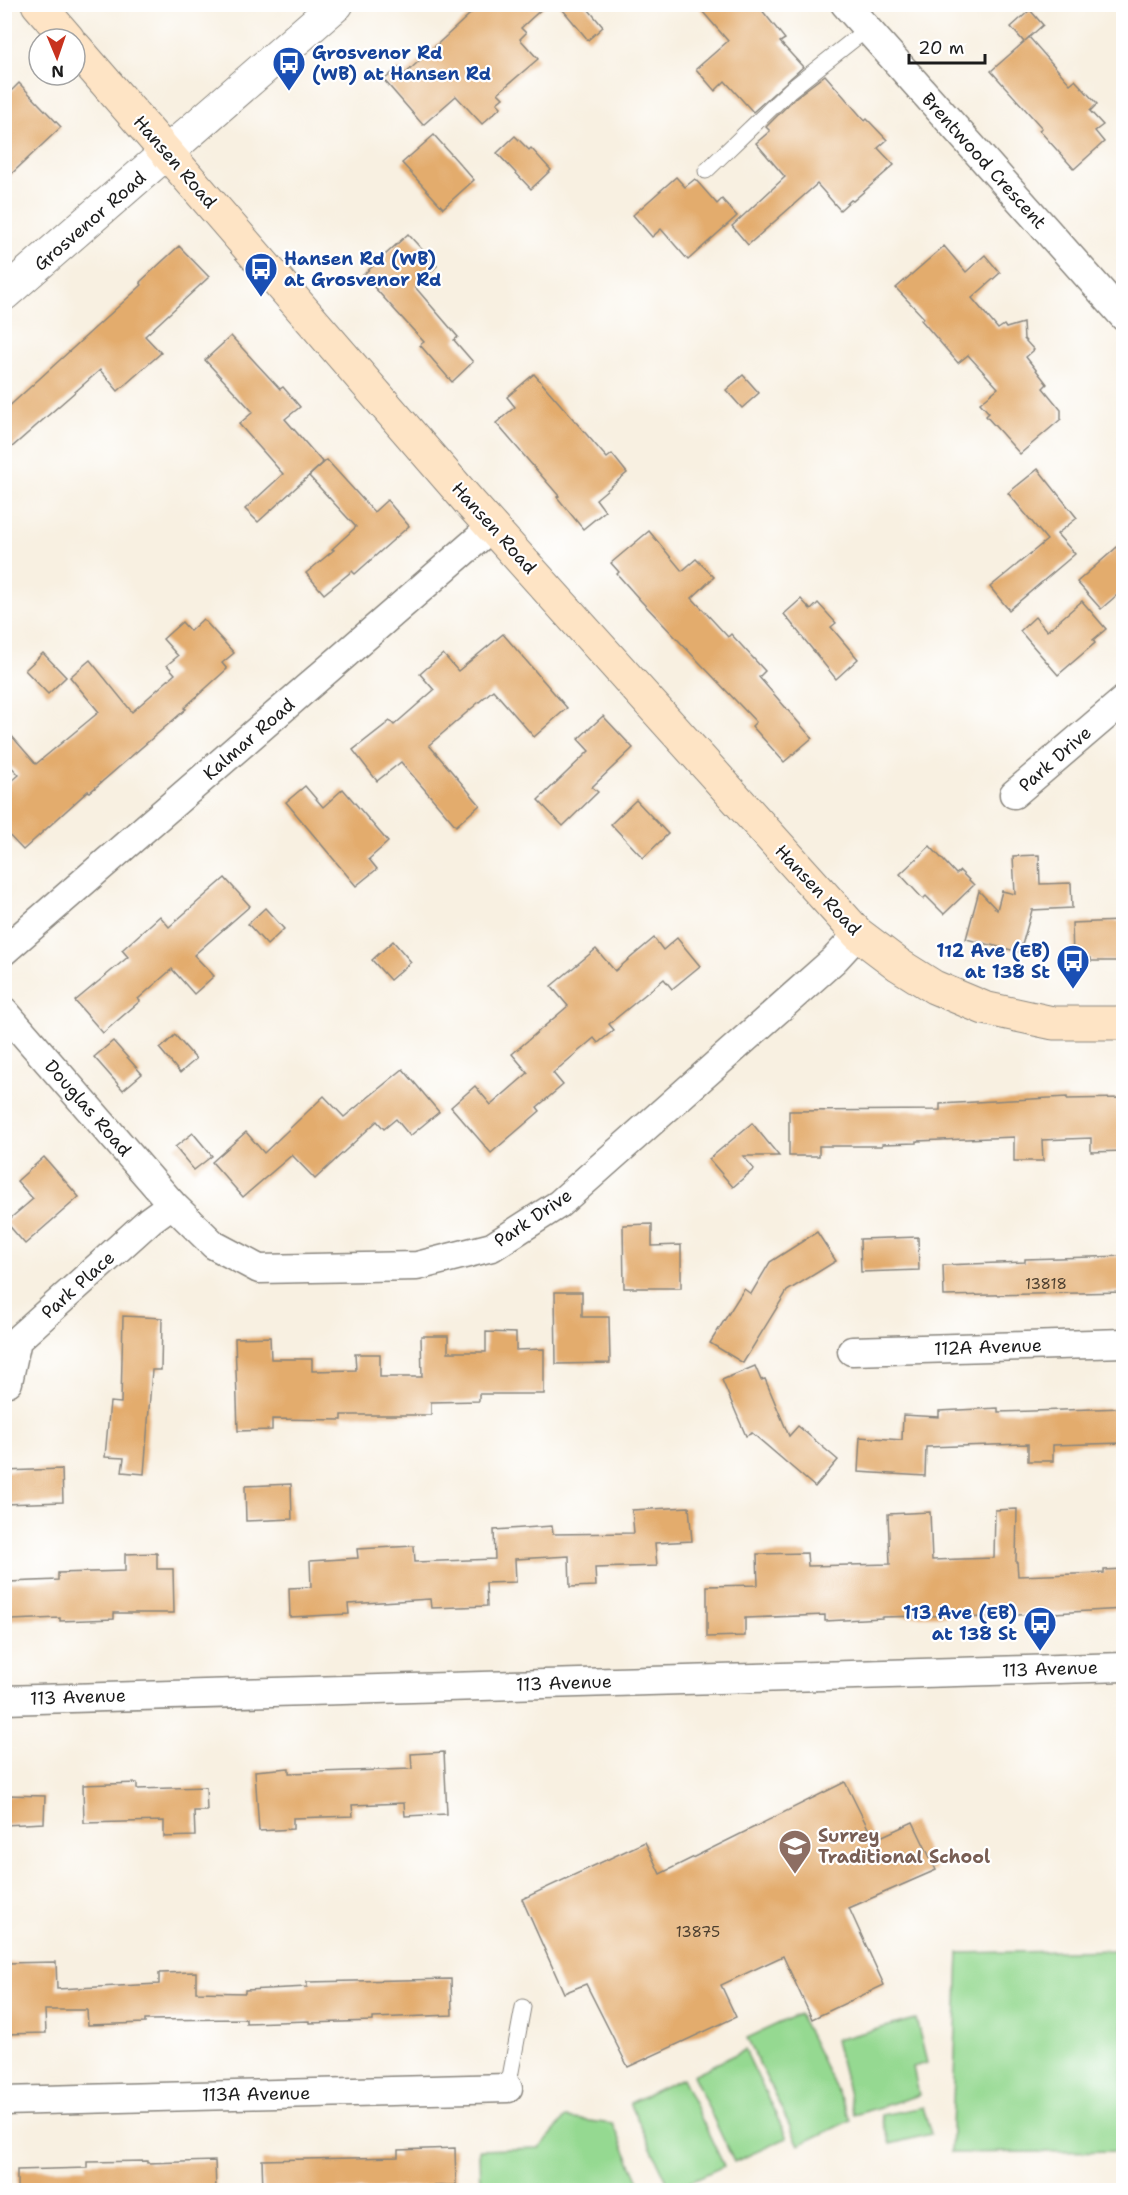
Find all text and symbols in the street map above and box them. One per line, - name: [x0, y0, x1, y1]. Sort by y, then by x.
- north arrow: [27, 27, 87, 87]
- scale bar: [909, 27, 986, 65]
- text: 20 m: [918, 36, 964, 60]
- place label: Grosvenor Rd (WB) at Hansen Rd: [312, 41, 491, 86]
- bus stop icon: Grosvenor Rd (WB) at Hansen Rd: [271, 45, 307, 92]
- text: N: [51, 61, 64, 82]
- street label: Brentwood Crescent: [916, 88, 1052, 234]
- street label: Hansen Road: [128, 110, 222, 214]
- street label: Grosvenor Road: [29, 166, 151, 276]
- place label: Hansen Rd (WB) at Grosvenor Rd: [284, 247, 442, 292]
- bus stop icon: Hansen Rd (WB) at Grosvenor Rd: [243, 251, 279, 298]
- street label: Hansen Road: [446, 477, 542, 579]
- street label: Kalmar Road: [198, 693, 300, 785]
- street label: Park Drive: [1014, 721, 1096, 797]
- street label: Hansen Road: [770, 839, 866, 941]
- place label: 112 Ave (EB) at 138 St: [936, 939, 1050, 984]
- bus stop icon: 112 Ave (EB) at 138 St: [1055, 943, 1091, 990]
- street label: Douglas Road: [39, 1055, 137, 1161]
- street label: Park Drive: [489, 1183, 577, 1253]
- street label: Park Place: [36, 1246, 120, 1324]
- house number: 13818: [1025, 1274, 1067, 1294]
- street label: 112A Avenue: [934, 1333, 1042, 1361]
- place label: 113 Ave (EB) at 138 St: [903, 1601, 1017, 1646]
- bus stop icon: 113 Ave (EB) at 138 St: [1022, 1605, 1058, 1652]
- street label: 113 Avenue: [1002, 1655, 1098, 1683]
- street label: 113 Avenue: [516, 1669, 612, 1697]
- street label: 113 Avenue: [30, 1683, 126, 1711]
- place label: Surrey Traditional School: [818, 1824, 990, 1869]
- school or university icon: Surrey Traditional School: [777, 1828, 813, 1875]
- house number: 13875: [676, 1922, 720, 1942]
- street label: 113A Avenue: [202, 2081, 310, 2107]

